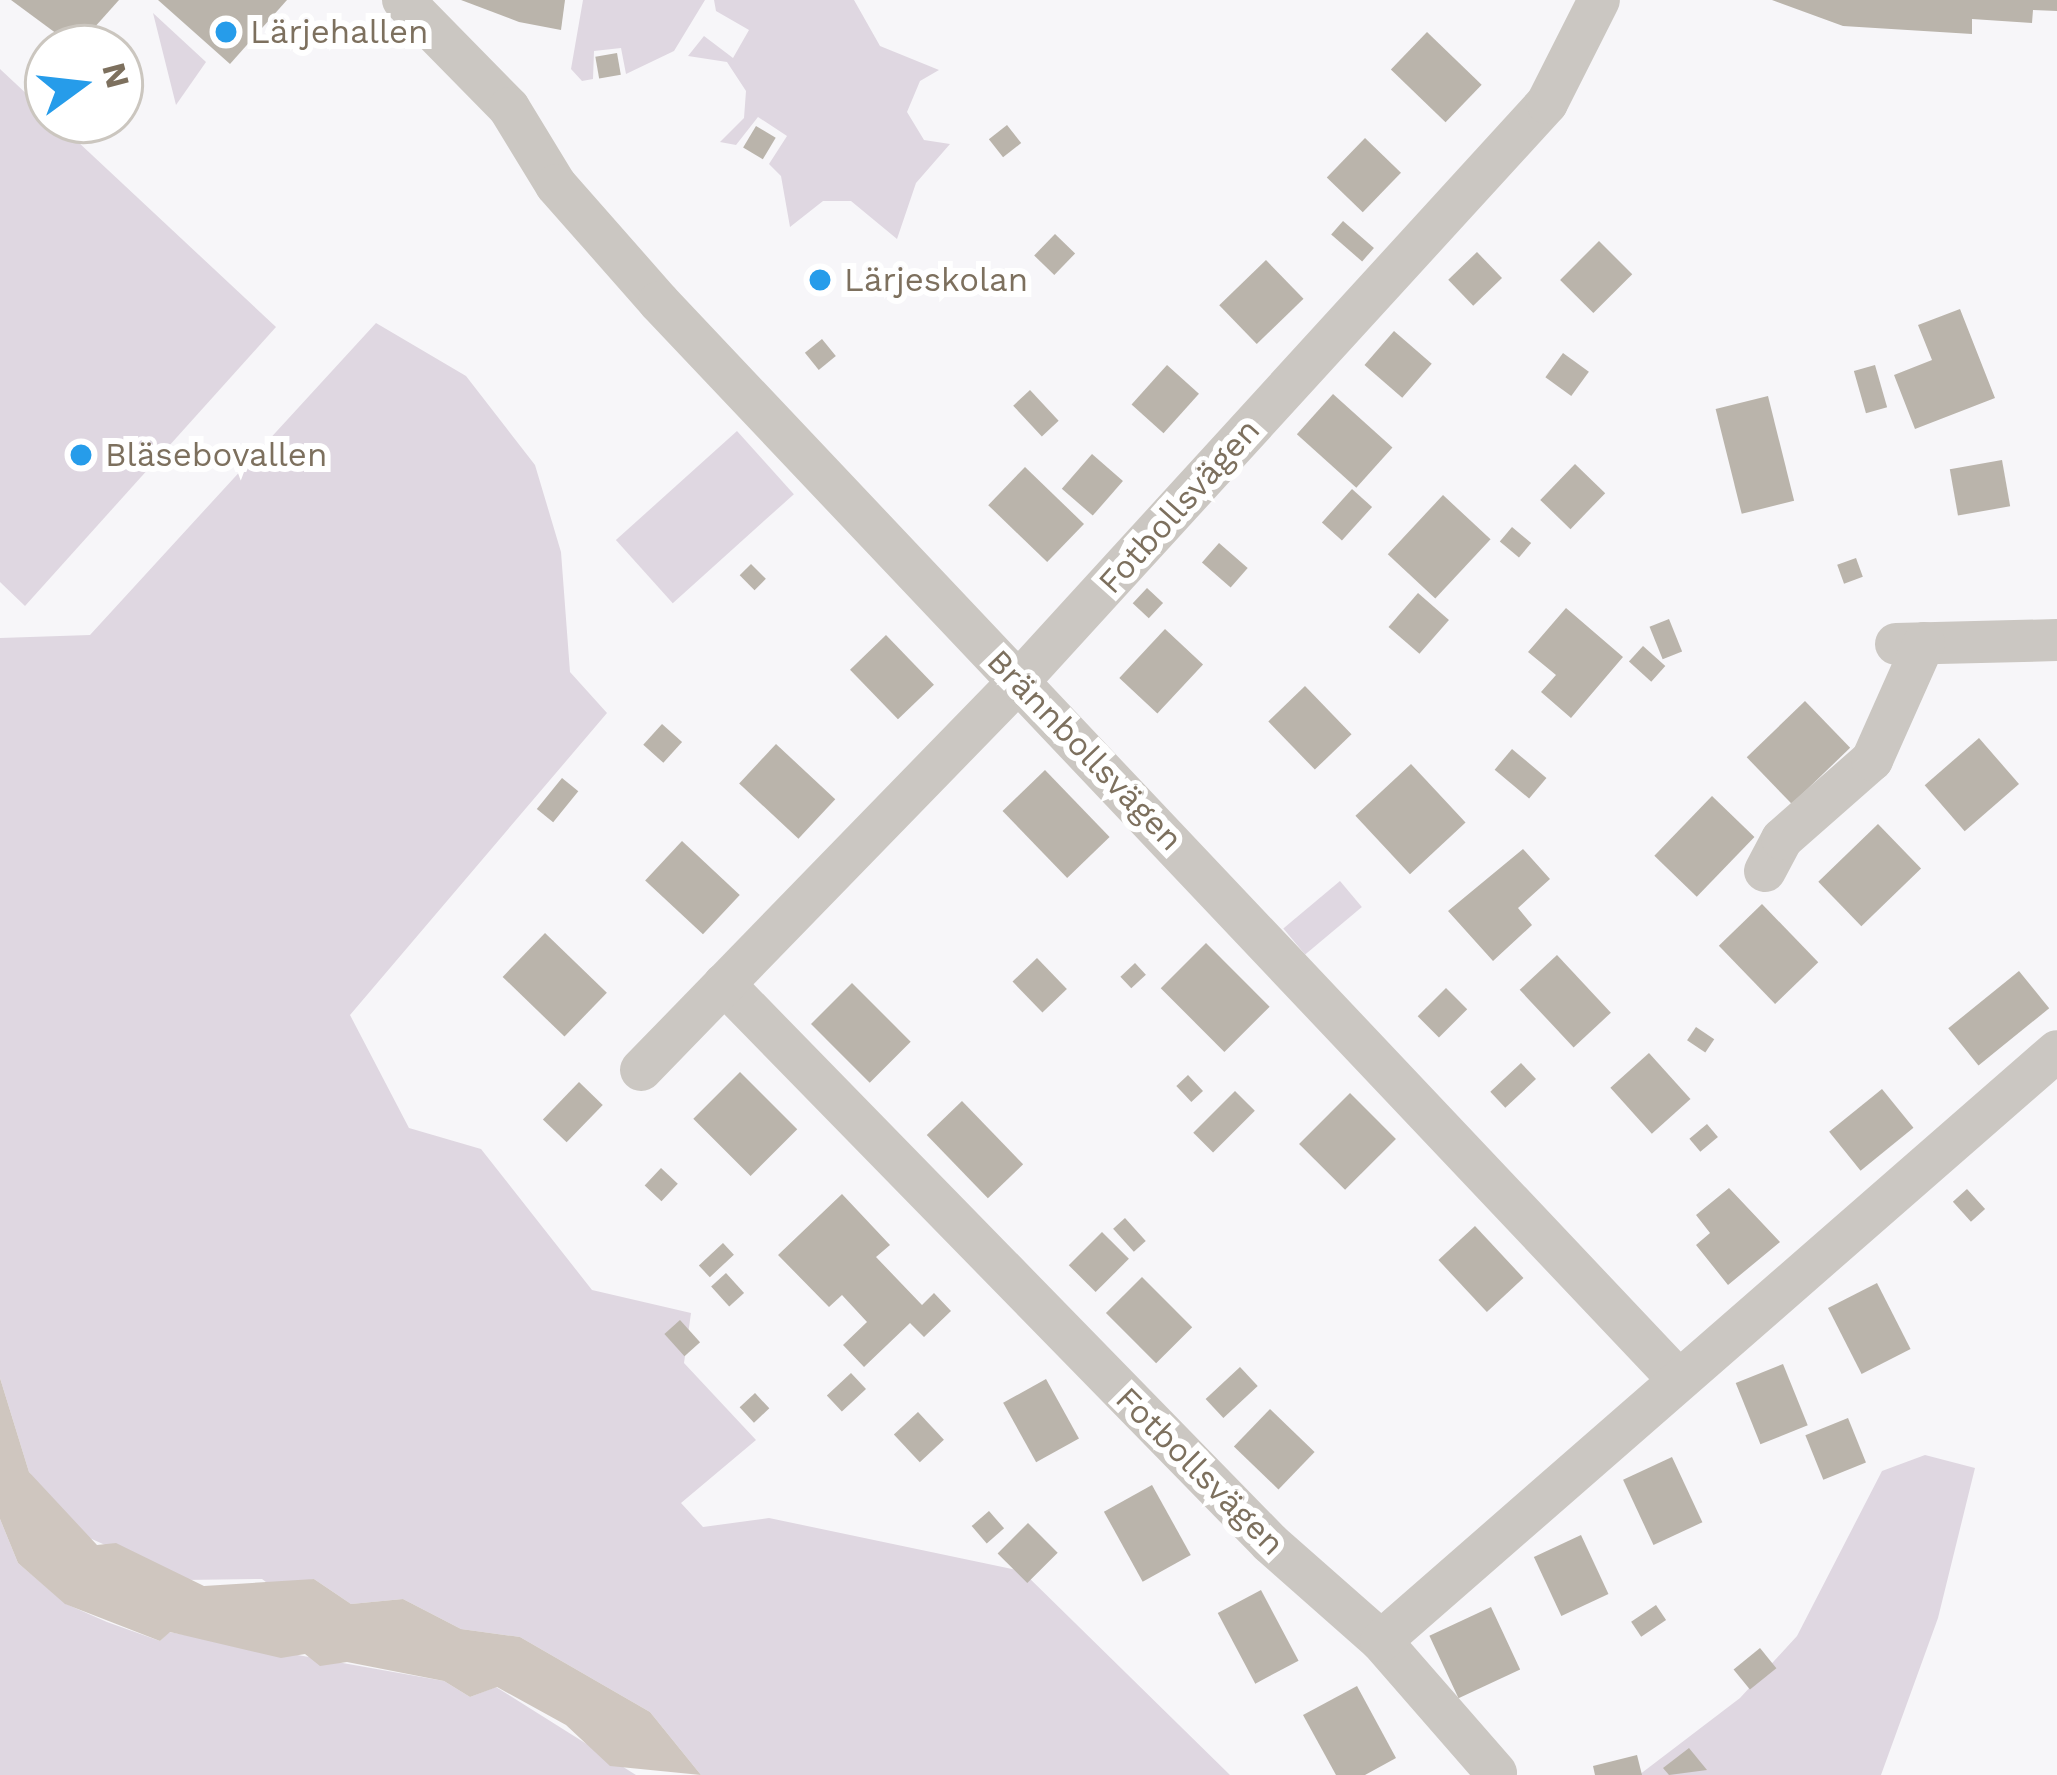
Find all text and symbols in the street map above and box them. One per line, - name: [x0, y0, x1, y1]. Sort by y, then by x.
- place label: Lärjehallen: [250, 12, 428, 52]
- marker: Lärjehallen: [213, 19, 239, 45]
- north arrow: [24, 24, 144, 144]
- text: N: [94, 58, 138, 92]
- place label: Lärjeskolan: [844, 260, 1028, 300]
- marker: Lärjeskolan: [807, 267, 833, 293]
- street label: Fotbollsvägen: [1090, 410, 1268, 602]
- place label: Bläsebovallen: [105, 435, 327, 475]
- marker: Bläsebovallen: [68, 442, 94, 468]
- street label: Brännbollsvägen: [979, 641, 1191, 859]
- street label: Fotbollsvägen: [1108, 1379, 1292, 1563]

